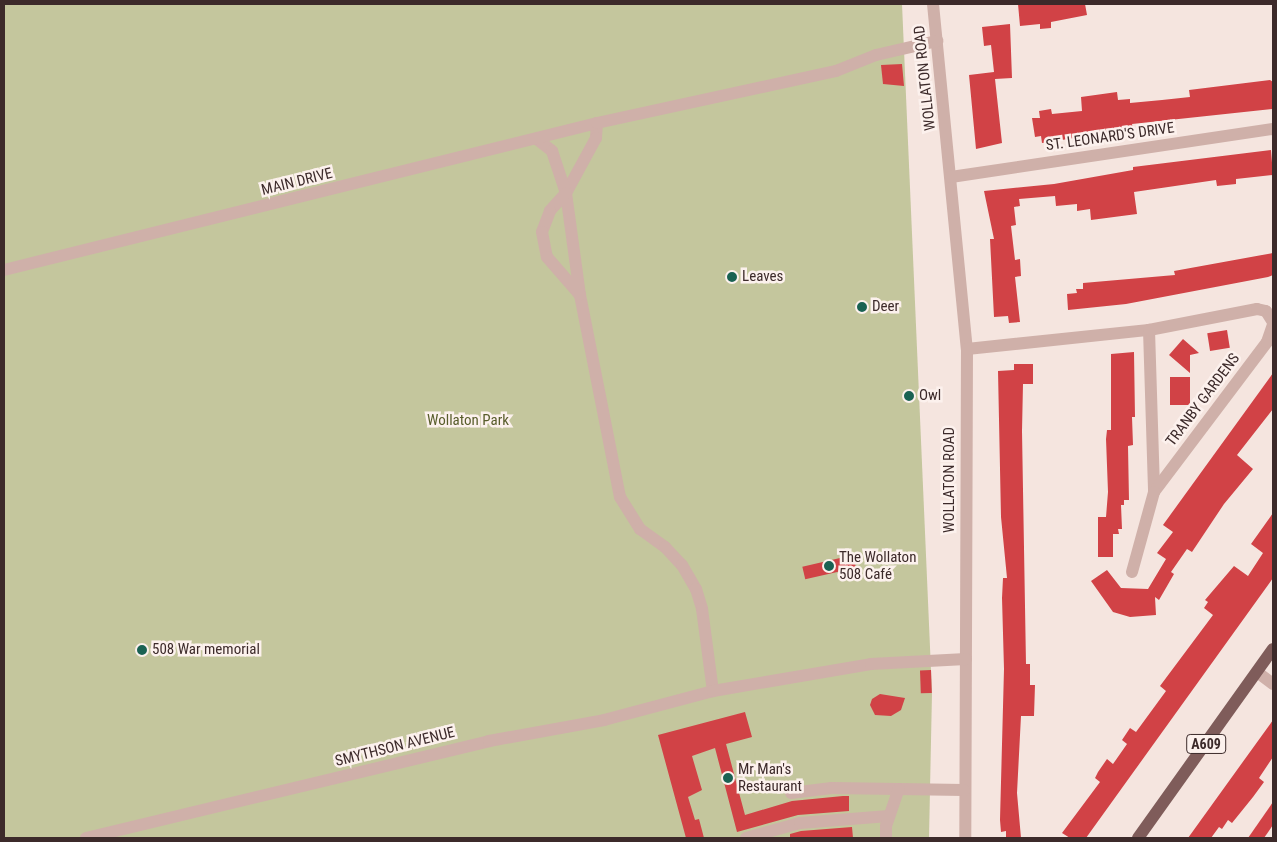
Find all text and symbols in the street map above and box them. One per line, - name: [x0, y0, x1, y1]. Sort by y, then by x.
- street label: WOLLATON ROAD: [911, 24, 939, 132]
- street label: ST. LEONARD'S DRIVE: [1045, 119, 1175, 155]
- street label: MAIN DRIVE: [260, 164, 334, 200]
- place label: Leaves: [742, 268, 783, 286]
- marker: Leaves: [726, 271, 738, 283]
- place label: Deer: [872, 298, 899, 316]
- marker: Deer: [856, 301, 868, 313]
- street label: TRANBY GARDENS: [1162, 350, 1244, 450]
- place label: Owl: [919, 387, 941, 405]
- marker: Owl: [903, 390, 915, 402]
- park label: Wollaton Park: [427, 412, 509, 430]
- street label: WOLLATON ROAD: [941, 427, 959, 533]
- place label: The Wollaton 508 Café: [839, 548, 916, 583]
- marker: The Wollaton 508 Café: [823, 560, 835, 572]
- place label: 508 War memorial: [152, 641, 260, 659]
- marker: 508 War memorial: [136, 644, 148, 656]
- street label: SMYTHSON AVENUE: [333, 723, 457, 771]
- road number: A609: [1186, 732, 1226, 756]
- place label: Mr Man's Restaurant: [738, 760, 802, 795]
- marker: Mr Man's Restaurant: [722, 772, 734, 784]

